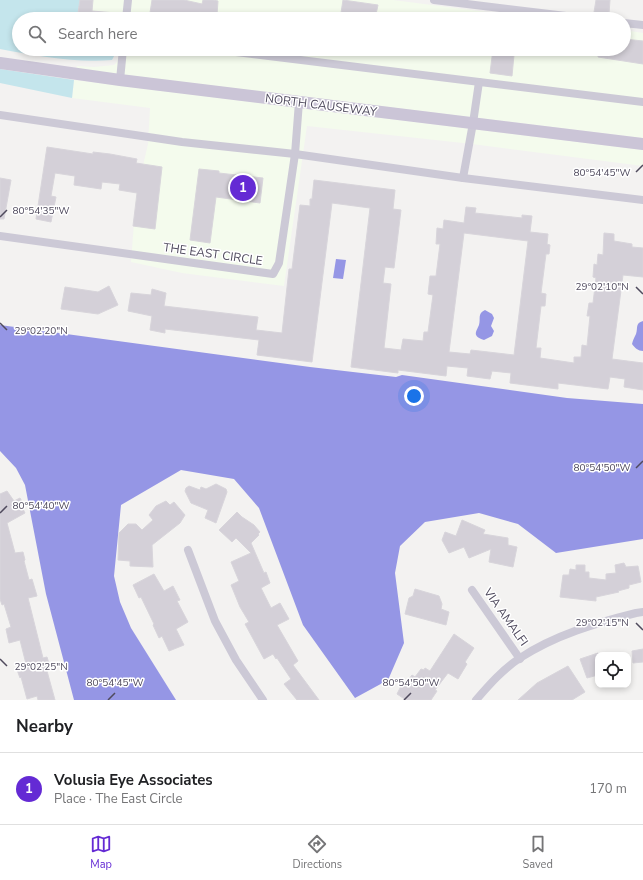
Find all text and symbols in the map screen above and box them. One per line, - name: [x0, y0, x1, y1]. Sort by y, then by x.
- search box: [12, 12, 631, 56]
- icon: search: [26, 23, 48, 45]
- text: Search here: [58, 24, 138, 44]
- street label: NORTH CAUSEWAY: [264, 90, 379, 120]
- text: 80°54'45"W: [574, 166, 630, 180]
- pin: 1: [230, 173, 256, 203]
- text: 80°54'35"W: [13, 204, 69, 218]
- street label: THE EAST CIRCLE: [162, 239, 264, 269]
- text: 29°02'10"N: [575, 280, 629, 294]
- text: 29°02'20"N: [14, 324, 68, 338]
- your location: [404, 386, 424, 406]
- text: 80°54'50"W: [574, 461, 630, 475]
- text: 80°54'40"W: [13, 499, 69, 513]
- street label: VIA AMALFI: [480, 584, 532, 649]
- text: 29°02'15"N: [575, 616, 629, 630]
- map controls: [595, 652, 631, 688]
- button: locate: [595, 652, 631, 688]
- text: 29°02'25"N: [14, 660, 68, 674]
- text: 80°54'45"W: [87, 676, 143, 690]
- text: 80°54'50"W: [383, 676, 439, 690]
- text: Nearby: [16, 715, 73, 738]
- text: Volusia Eye Associates: [54, 770, 213, 790]
- text: 1: [25, 780, 33, 798]
- text: 170 m: [589, 780, 627, 798]
- text: Place · The East Circle: [54, 790, 182, 808]
- tab: Map: [90, 833, 112, 872]
- tab: Directions: [292, 833, 342, 872]
- tab: Saved: [522, 833, 553, 872]

